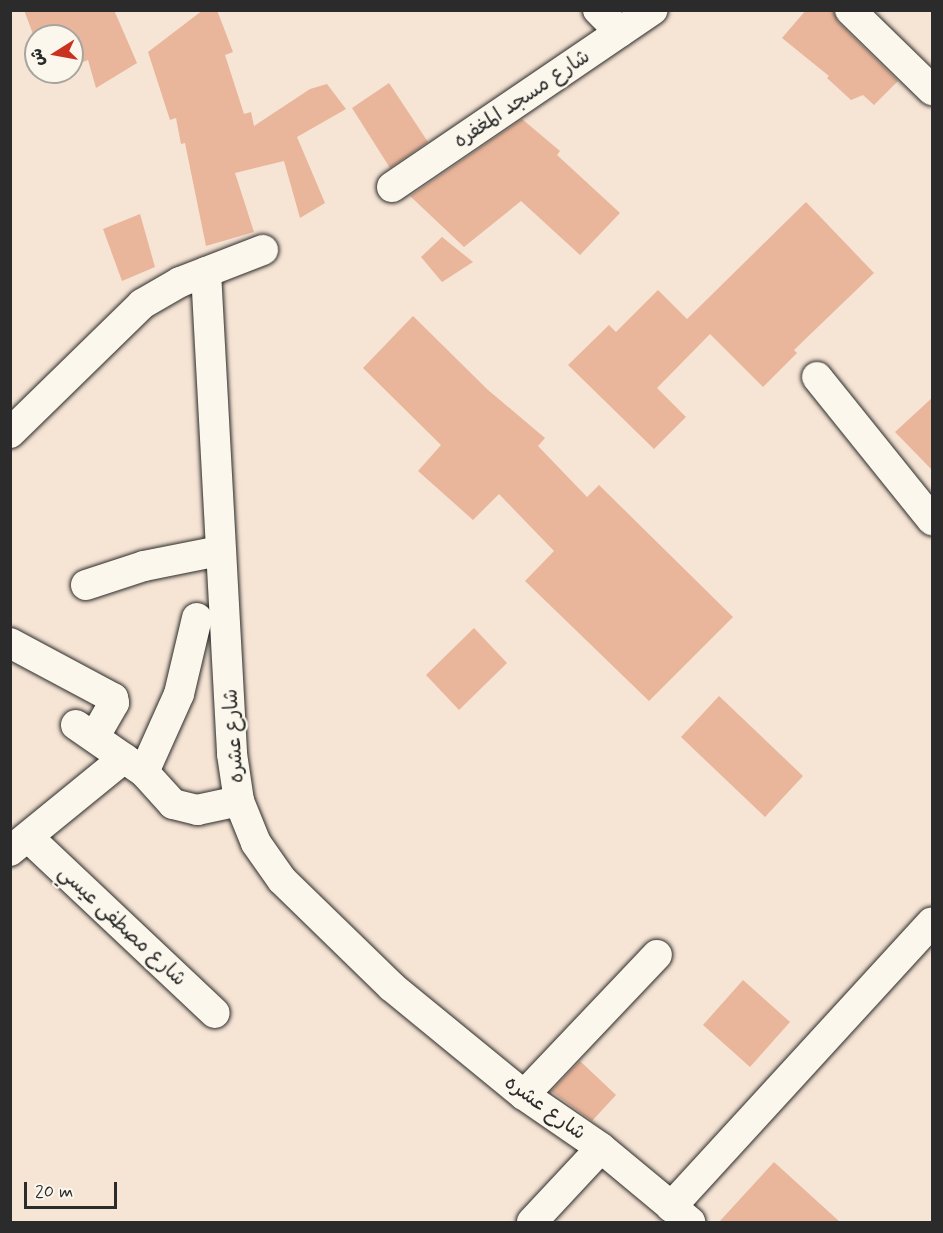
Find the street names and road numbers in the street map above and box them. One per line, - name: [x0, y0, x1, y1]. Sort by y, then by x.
- street label: شارع مسجد المغفره: [449, 45, 595, 153]
- street label: شارع عشره: [219, 688, 249, 784]
- street label: شارع مصطفى عيسي: [53, 861, 191, 991]
- street label: شارع عشره: [500, 1071, 590, 1145]

